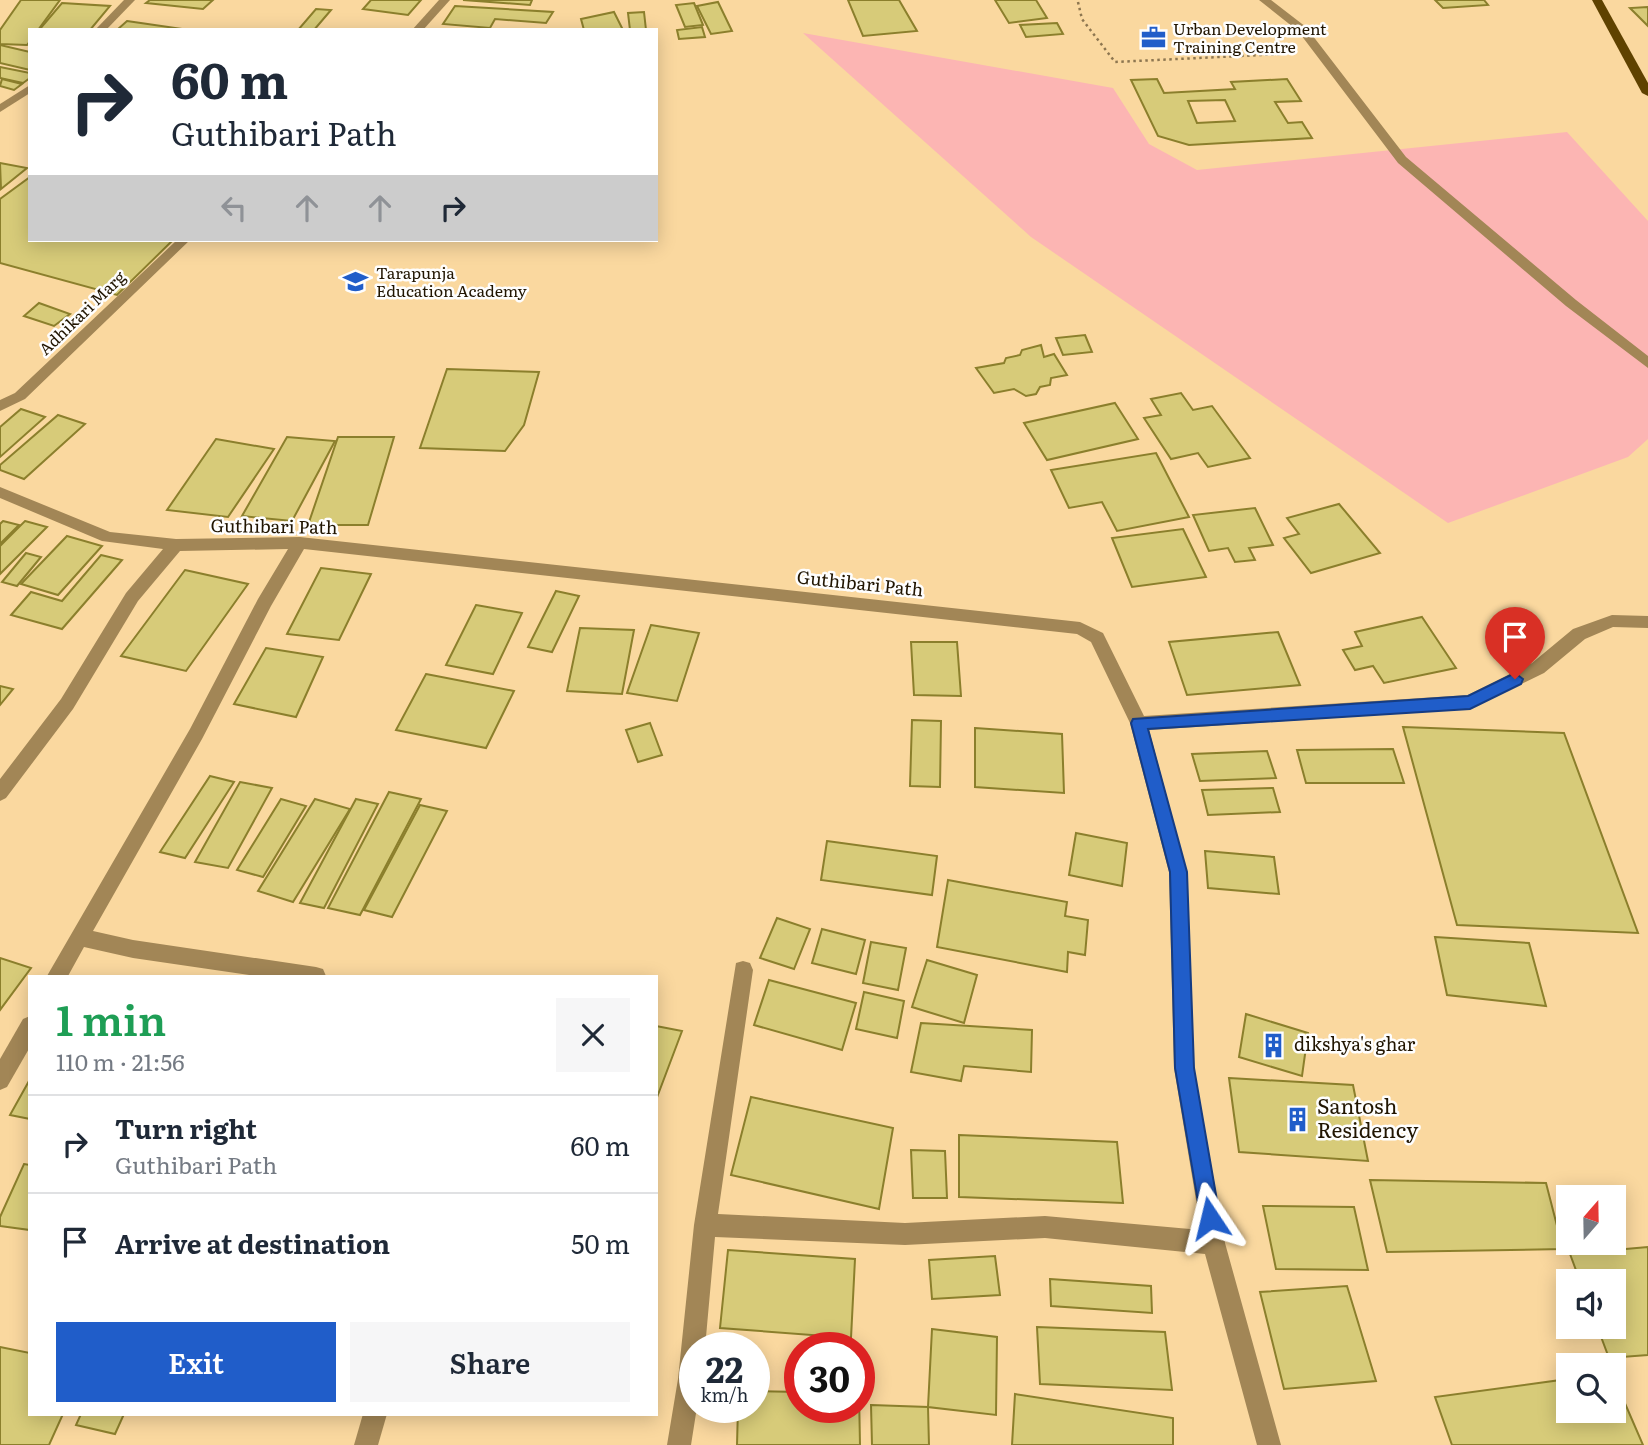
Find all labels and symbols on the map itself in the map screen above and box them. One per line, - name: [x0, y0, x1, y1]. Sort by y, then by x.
- place label: Urban Development Training Centre: [1173, 16, 1327, 58]
- office icon: Urban Development Training Centre: [1139, 24, 1167, 52]
- place label: Tarapunja Education Academy: [376, 260, 527, 302]
- street label: Adhikari Marg: [33, 265, 130, 360]
- school or university icon: Tarapunja Education Academy: [342, 268, 370, 296]
- street label: Guthibari Path: [210, 511, 338, 540]
- street label: Guthibari Path: [796, 562, 925, 603]
- pin: [1485, 607, 1545, 679]
- place label: dikshya's ghar: [1294, 1030, 1416, 1057]
- building icon: dikshya's ghar: [1260, 1031, 1288, 1059]
- place label: Santosh Residency: [1317, 1089, 1419, 1144]
- building icon: Santosh Residency: [1283, 1105, 1311, 1133]
- position arrow: [1173, 1181, 1247, 1255]
- north arrow: [1556, 1185, 1626, 1255]
- speed limit sign: 30: [784, 1332, 875, 1423]

